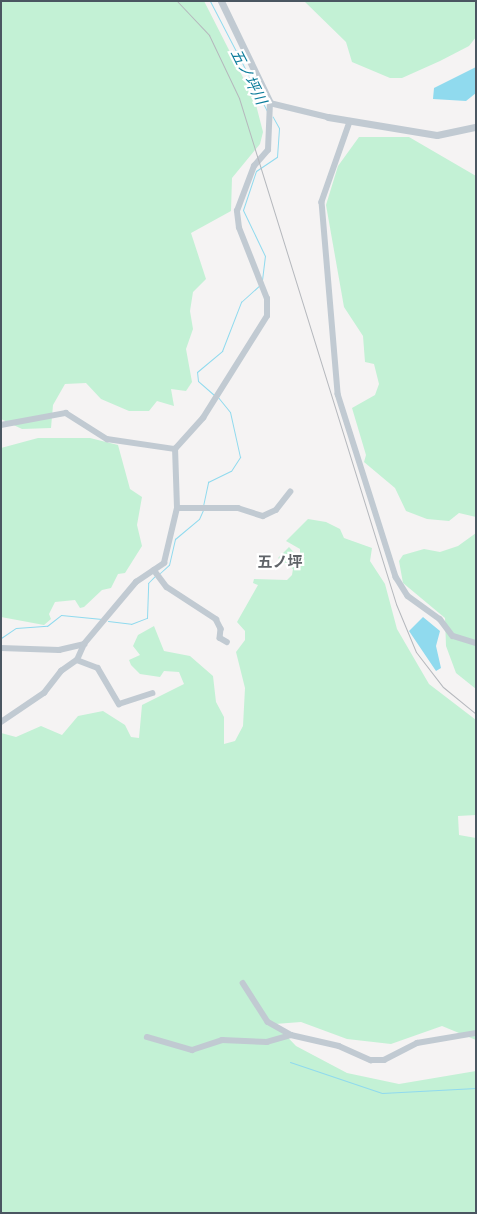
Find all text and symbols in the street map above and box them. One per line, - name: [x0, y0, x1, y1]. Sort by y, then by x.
- water label: 五ノ坪川: [226, 46, 270, 108]
- district label: 五ノ坪: [258, 554, 302, 572]

